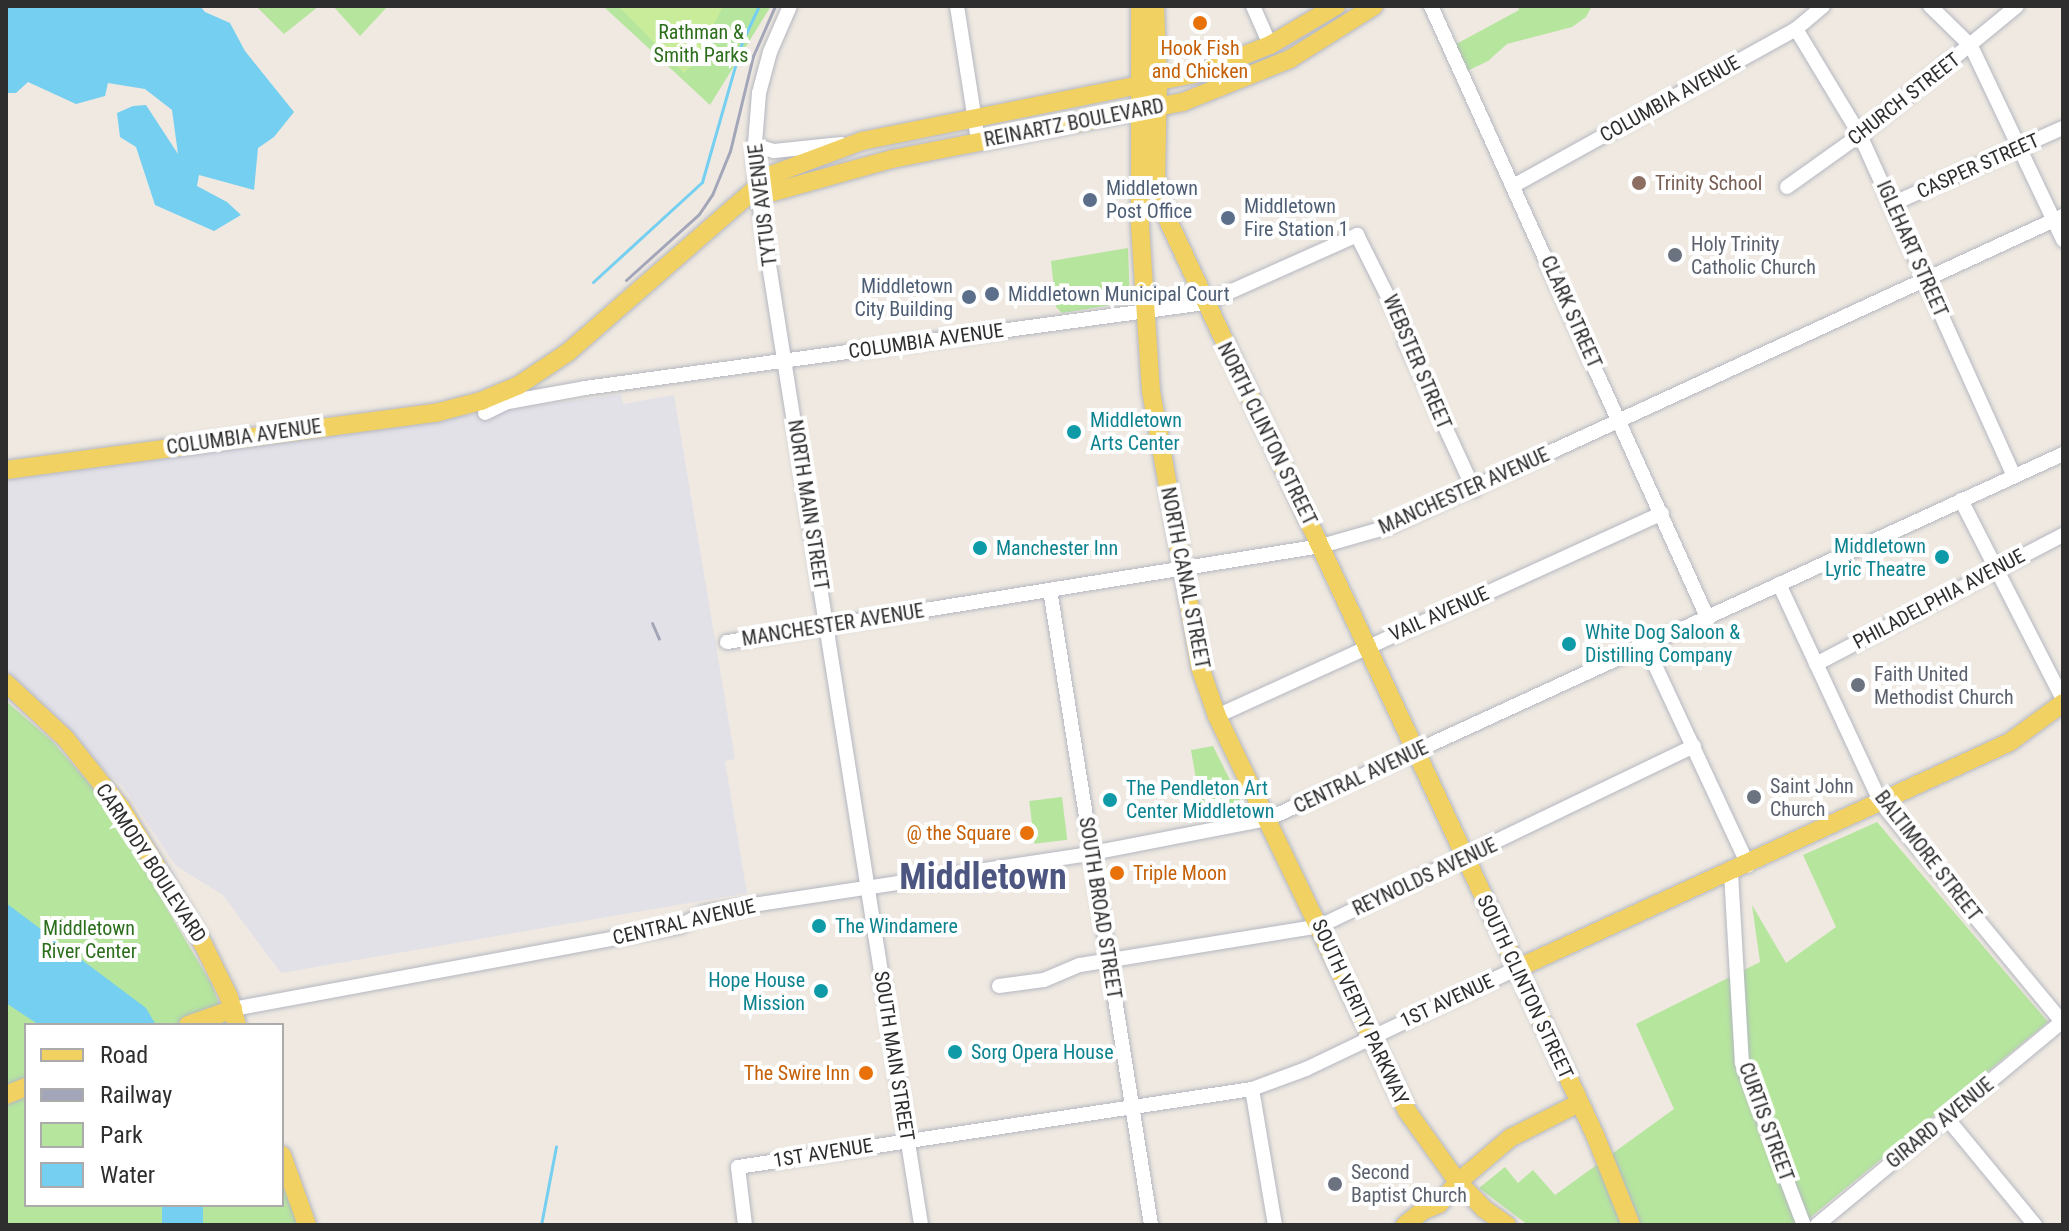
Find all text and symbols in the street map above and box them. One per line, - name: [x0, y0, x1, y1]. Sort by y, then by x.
- marker: Hook Fish and Chicken: [1191, 14, 1209, 32]
- park label: Rathman & Smith Parks: [654, 20, 748, 67]
- place label: Hook Fish and Chicken: [1152, 36, 1248, 83]
- street label: CHURCH STREET: [1843, 48, 1965, 150]
- street label: COLUMBIA AVENUE: [1596, 51, 1744, 147]
- street label: REINARTZ BOULEVARD: [982, 94, 1166, 152]
- street label: CASPER STREET: [1913, 128, 2043, 204]
- street label: TYTUS AVENUE: [744, 142, 782, 268]
- place label: Trinity School: [1655, 171, 1762, 195]
- marker: Trinity School: [1630, 174, 1648, 192]
- place label: Middletown Post Office: [1106, 176, 1198, 223]
- street label: IGLEHART STREET: [1871, 177, 1953, 321]
- marker: Middletown Post Office: [1081, 191, 1099, 209]
- place label: Middletown Fire Station 1: [1244, 194, 1349, 241]
- marker: Middletown Fire Station 1: [1219, 209, 1237, 227]
- place label: Holy Trinity Catholic Church: [1691, 232, 1816, 279]
- marker: Holy Trinity Catholic Church: [1666, 246, 1684, 264]
- street label: CLARK STREET: [1536, 252, 1606, 372]
- place label: Middletown City Building: [854, 274, 953, 321]
- place label: Middletown Municipal Court: [1008, 282, 1230, 306]
- marker: Middletown Municipal Court: [983, 285, 1001, 303]
- marker: Middletown City Building: [960, 288, 978, 306]
- street label: WEBSTER STREET: [1378, 291, 1456, 433]
- street label: COLUMBIA AVENUE: [847, 318, 1005, 364]
- street label: NORTH CLINTON STREET: [1212, 339, 1322, 529]
- place label: Middletown Arts Center: [1090, 408, 1182, 455]
- street label: COLUMBIA AVENUE: [165, 414, 323, 460]
- street label: NORTH MAIN STREET: [783, 418, 833, 592]
- marker: Middletown Arts Center: [1065, 423, 1083, 441]
- street label: MANCHESTER AVENUE: [1375, 443, 1553, 539]
- street label: NORTH CANAL STREET: [1156, 485, 1214, 671]
- place label: Middletown Lyric Theatre: [1825, 534, 1926, 581]
- place label: Manchester Inn: [996, 536, 1118, 560]
- marker: Manchester Inn: [971, 539, 989, 557]
- street label: PHILADELPHIA AVENUE: [1849, 544, 2029, 654]
- marker: Middletown Lyric Theatre: [1933, 548, 1951, 566]
- street label: VAIL AVENUE: [1385, 581, 1493, 647]
- street label: MANCHESTER AVENUE: [740, 599, 926, 651]
- place label: White Dog Saloon & Distilling Company: [1585, 620, 1740, 667]
- marker: White Dog Saloon & Distilling Company: [1560, 635, 1578, 653]
- place label: Faith United Methodist Church: [1874, 662, 2014, 709]
- marker: Faith United Methodist Church: [1849, 676, 1867, 694]
- street label: CENTRAL AVENUE: [1290, 735, 1432, 819]
- place label: Saint John Church: [1770, 774, 1854, 821]
- place label: The Pendleton Art Center Middletown: [1126, 776, 1274, 823]
- street label: CARMODY BOULEVARD: [91, 779, 211, 947]
- street label: BALTIMORE STREET: [1870, 786, 1986, 926]
- marker: Saint John Church: [1745, 788, 1763, 806]
- marker: The Pendleton Art Center Middletown: [1101, 791, 1119, 809]
- street label: SOUTH BROAD STREET: [1074, 815, 1126, 1001]
- place label: @ the Square: [907, 821, 1011, 845]
- marker: @ the Square: [1018, 824, 1036, 842]
- street label: REYNOLDS AVENUE: [1349, 833, 1501, 921]
- district label: Middletown: [899, 856, 1067, 900]
- place label: Triple Moon: [1133, 861, 1227, 885]
- marker: Triple Moon: [1108, 864, 1126, 882]
- street label: SOUTH CLINTON STREET: [1472, 891, 1578, 1083]
- street label: CENTRAL AVENUE: [610, 894, 758, 950]
- place label: The Windamere: [835, 914, 958, 938]
- street label: SOUTH VERITY PARKWAY: [1306, 915, 1414, 1109]
- park label: Middletown River Center: [41, 917, 137, 964]
- marker: The Windamere: [810, 917, 828, 935]
- place label: Hope House Mission: [708, 968, 805, 1015]
- street label: SOUTH MAIN STREET: [869, 969, 919, 1143]
- street label: 1ST AVENUE: [1396, 969, 1498, 1033]
- marker: Hope House Mission: [812, 982, 830, 1000]
- legend: [24, 1023, 284, 1207]
- place label: Sorg Opera House: [971, 1040, 1114, 1064]
- text: Road: [100, 1041, 148, 1069]
- marker: Sorg Opera House: [946, 1043, 964, 1061]
- street label: CURTIS STREET: [1733, 1059, 1799, 1185]
- place label: The Swire Inn: [744, 1061, 850, 1085]
- marker: The Swire Inn: [857, 1064, 875, 1082]
- street label: GIRARD AVENUE: [1882, 1072, 1998, 1174]
- text: Railway: [100, 1081, 172, 1109]
- text: Park: [100, 1121, 143, 1149]
- street label: 1ST AVENUE: [771, 1133, 875, 1173]
- place label: Second Baptist Church: [1351, 1160, 1467, 1207]
- text: Water: [100, 1161, 155, 1189]
- marker: Second Baptist Church: [1326, 1175, 1344, 1193]

